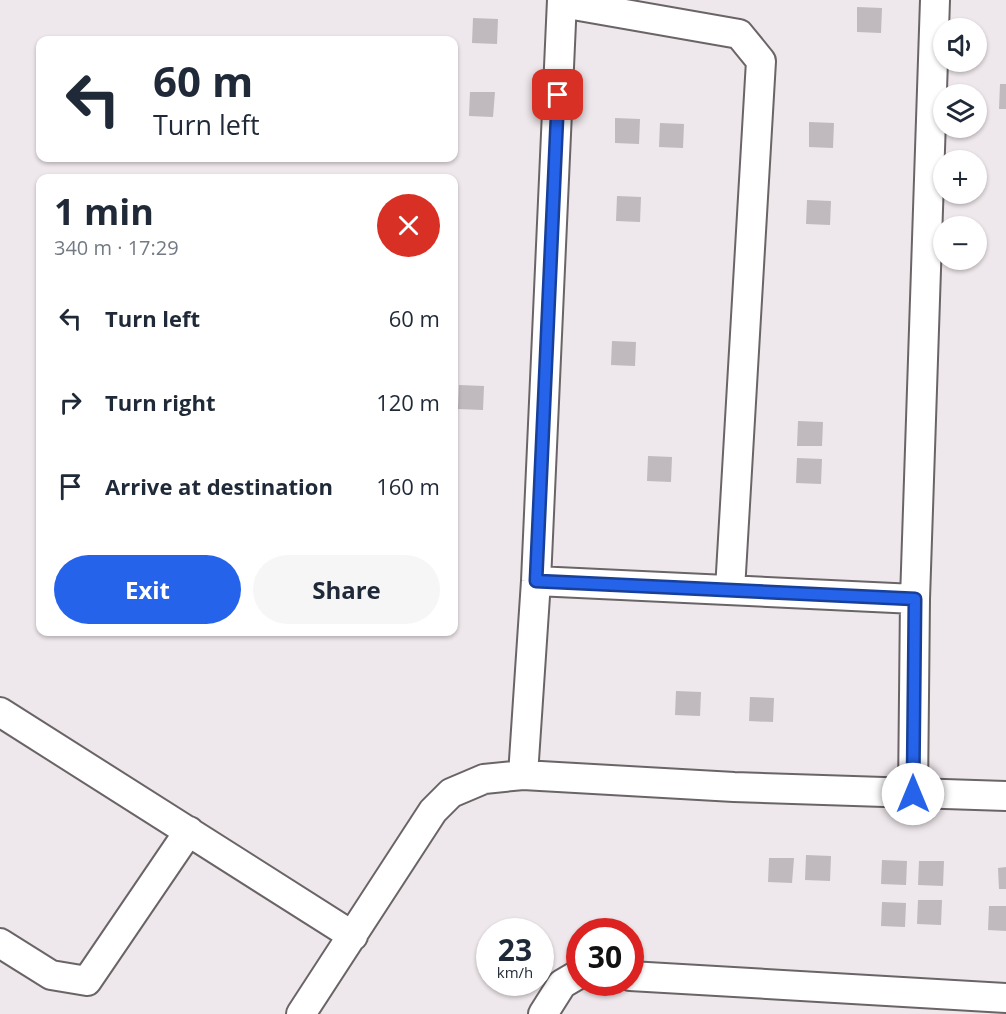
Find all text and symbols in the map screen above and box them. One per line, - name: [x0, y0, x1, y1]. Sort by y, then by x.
- map controls: [933, 18, 987, 270]
- button: sound: [933, 18, 987, 72]
- text: 60 m: [153, 52, 253, 109]
- icon: left: [54, 60, 132, 138]
- pin: [532, 69, 583, 120]
- icon: arrive: [541, 78, 574, 111]
- button: layers: [933, 84, 987, 138]
- text: Turn left: [153, 106, 260, 143]
- button: +: [933, 150, 987, 204]
- text: 1 min: [54, 187, 154, 236]
- button: close: [377, 194, 440, 257]
- button: −: [933, 216, 987, 270]
- text: 340 m · 17:29: [54, 234, 179, 261]
- icon: left: [54, 302, 87, 335]
- text: Turn left: [105, 303, 200, 333]
- text: 60 m: [389, 303, 440, 333]
- icon: right: [54, 386, 87, 419]
- text: Turn right: [105, 387, 216, 417]
- text: 120 m: [376, 387, 440, 417]
- icon: arrive: [54, 470, 87, 503]
- text: Arrive at destination: [105, 471, 333, 501]
- text: 160 m: [376, 471, 440, 501]
- button: Exit: [54, 555, 241, 624]
- button: Share: [253, 555, 440, 624]
- position arrow: [881, 762, 945, 826]
- speed limit sign: 30: [566, 918, 644, 996]
- text: 23: [498, 929, 532, 970]
- text: km/h: [497, 962, 533, 982]

